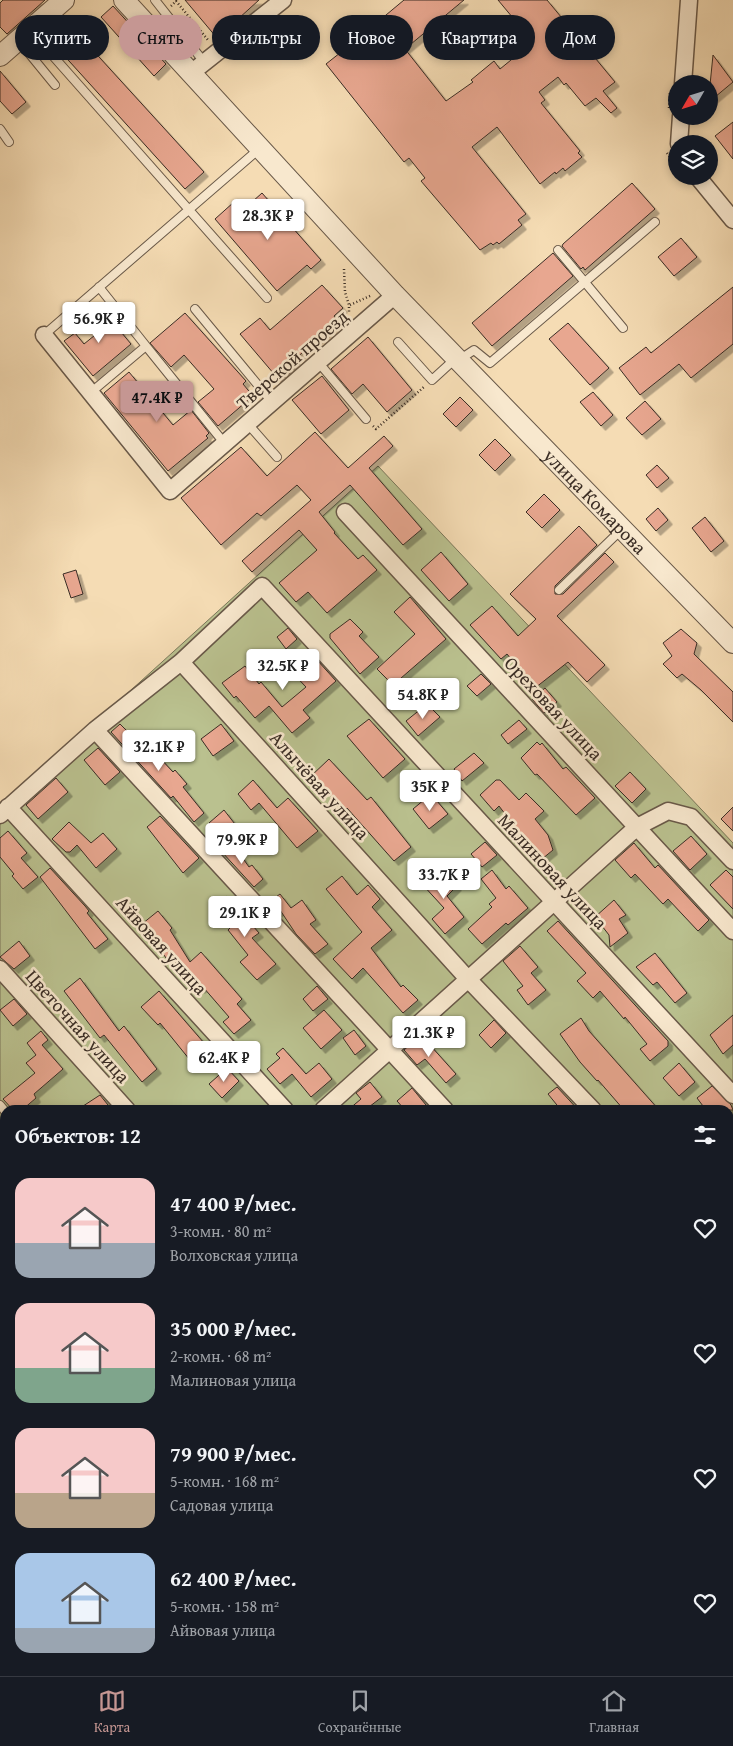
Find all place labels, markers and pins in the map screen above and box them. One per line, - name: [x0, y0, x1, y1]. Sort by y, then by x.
- pin: 28.3K ₽: [222, 198, 314, 241]
- pin: 56.9K ₽: [53, 302, 145, 344]
- pin: 47.4K ₽: [111, 380, 203, 423]
- pin: 32.5K ₽: [237, 648, 329, 691]
- pin: 54.8K ₽: [377, 678, 469, 720]
- pin: 32.1K ₽: [113, 730, 205, 772]
- pin: 35K ₽: [395, 770, 465, 812]
- pin: 79.9K ₽: [196, 822, 288, 865]
- pin: 33.7K ₽: [398, 858, 490, 900]
- pin: 29.1K ₽: [199, 896, 291, 938]
- pin: 21.3K ₽: [383, 1016, 475, 1058]
- pin: 62.4K ₽: [178, 1040, 270, 1083]

